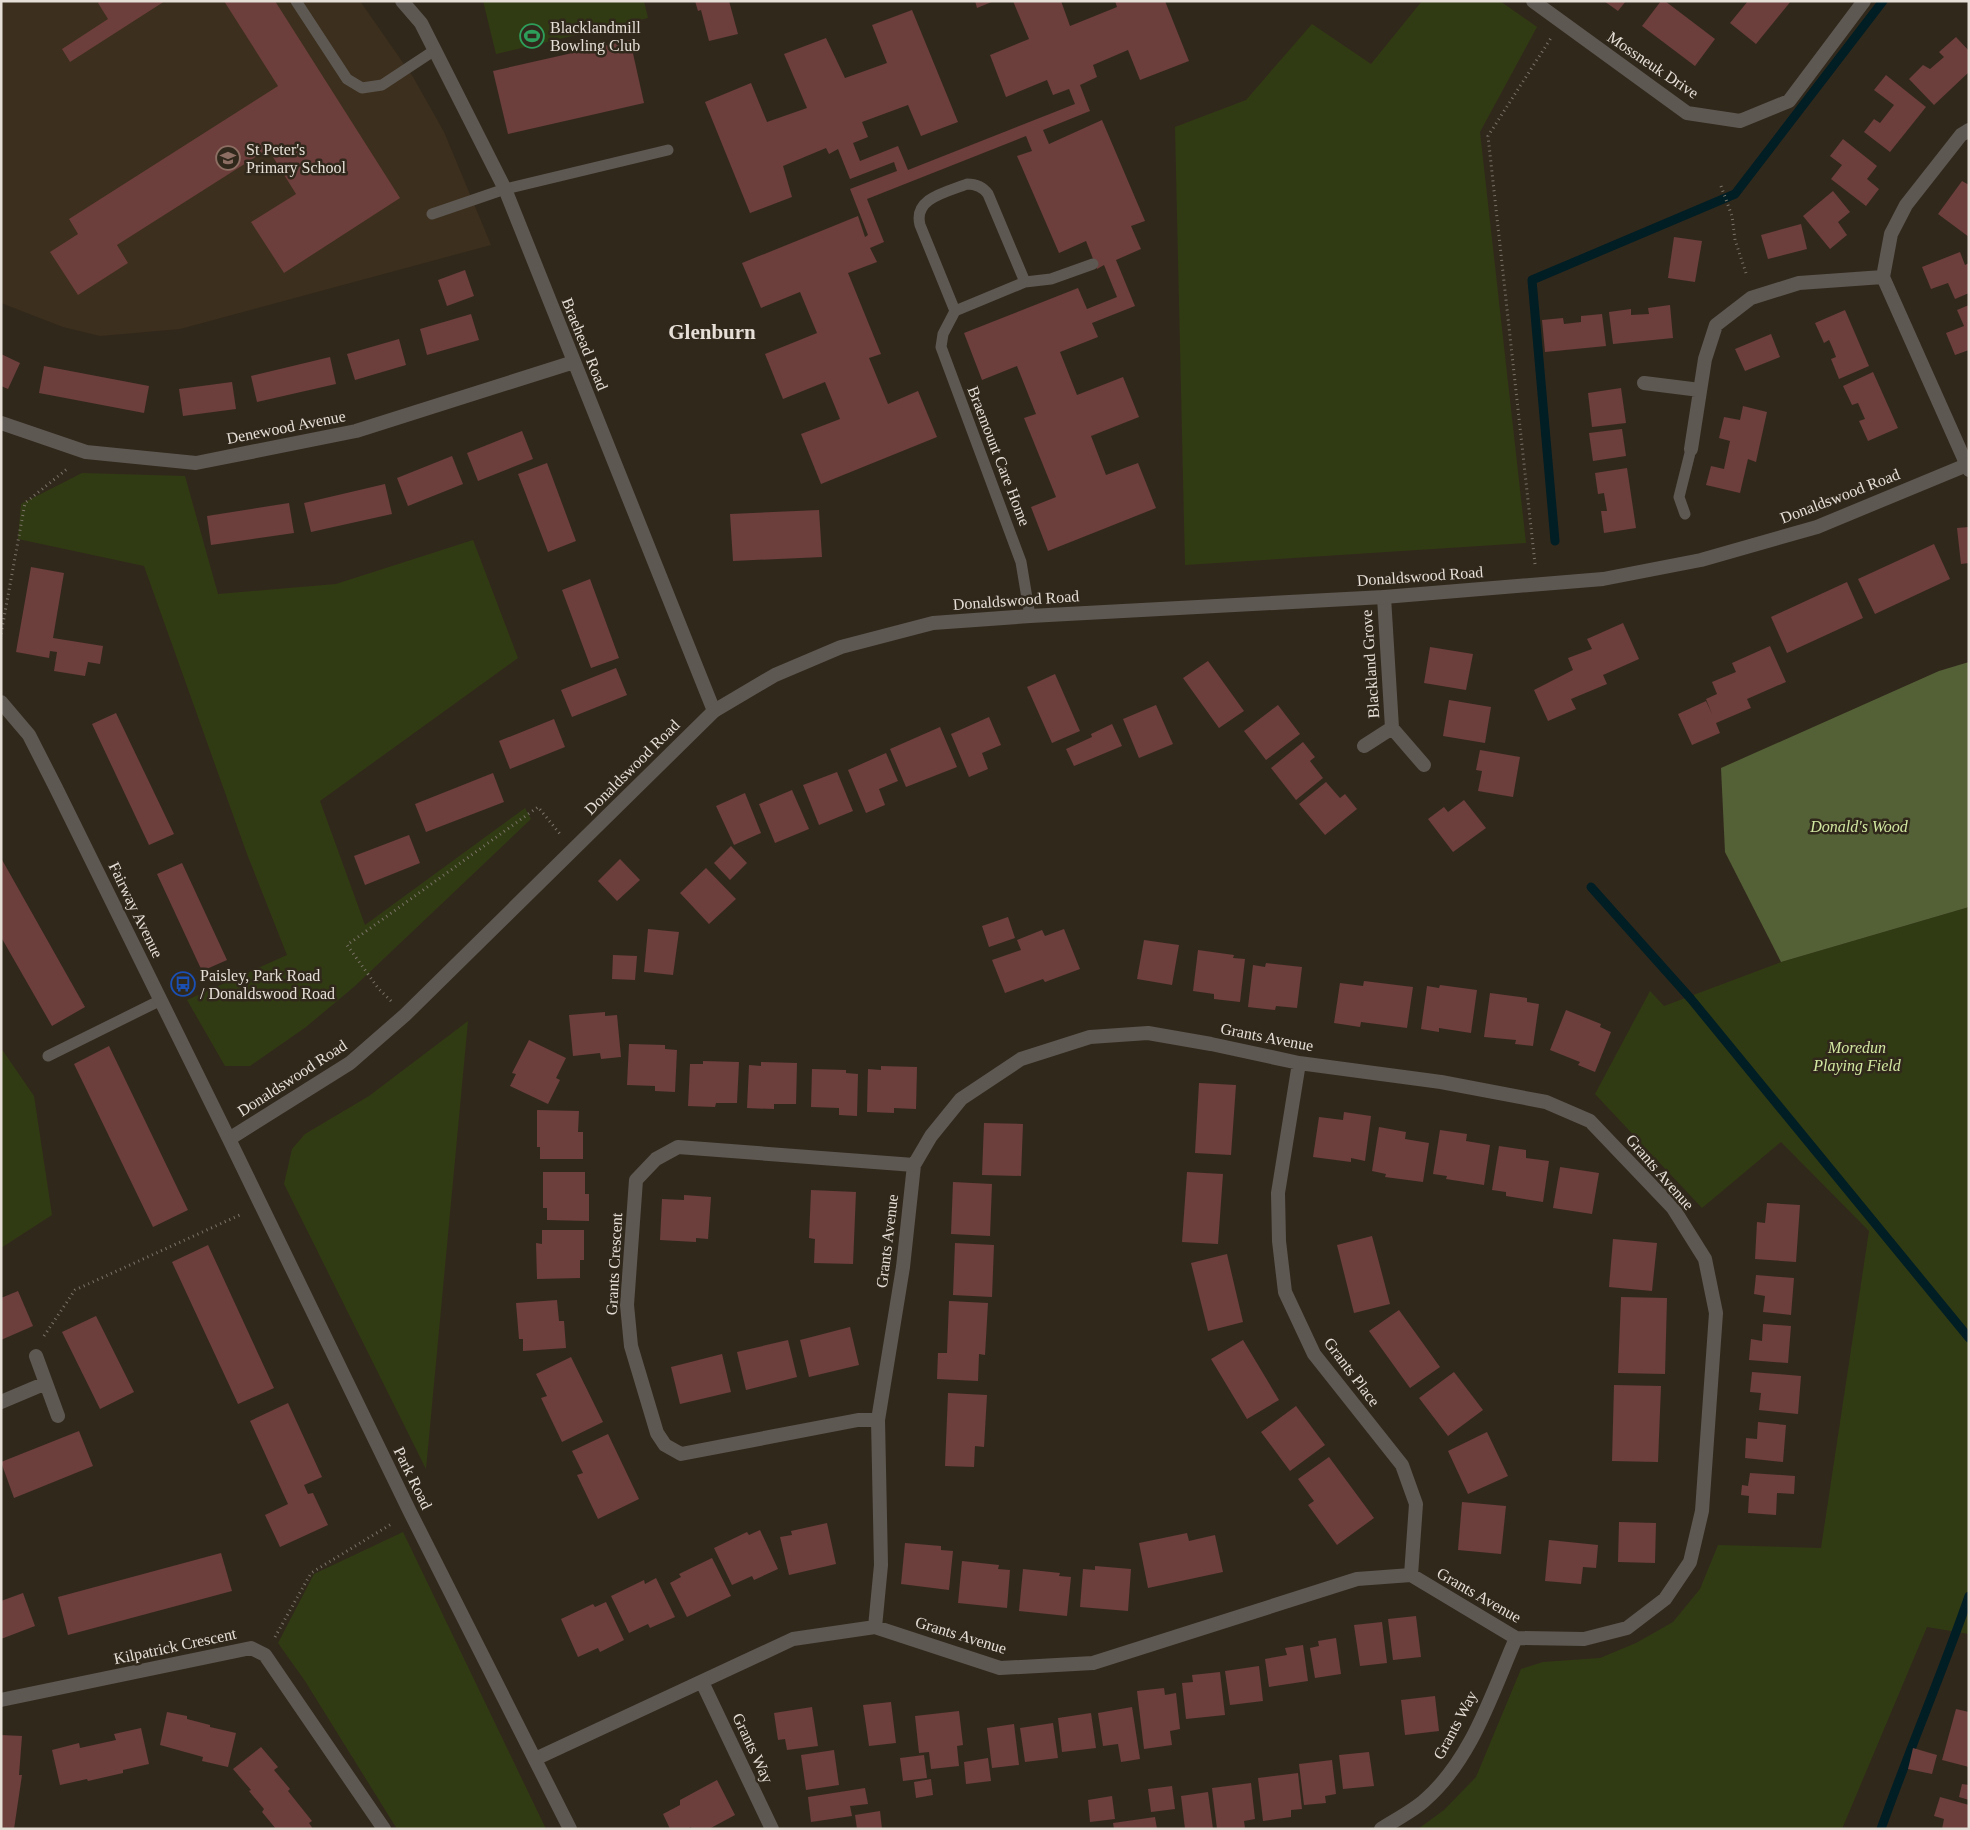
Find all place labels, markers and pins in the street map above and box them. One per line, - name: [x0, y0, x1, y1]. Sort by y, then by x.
- place label: Blacklandmill Bowling Club: [550, 19, 641, 55]
- sports icon: Blacklandmill Bowling Club: [519, 23, 545, 49]
- place label: St Peter's Primary School: [246, 141, 347, 177]
- school or university icon: St Peter's Primary School: [215, 145, 241, 171]
- place label: Paisley, Park Road / Donaldswood Road: [200, 967, 335, 1002]
- bus stop icon: Paisley, Park Road / Donaldswood Road: [170, 971, 196, 997]

